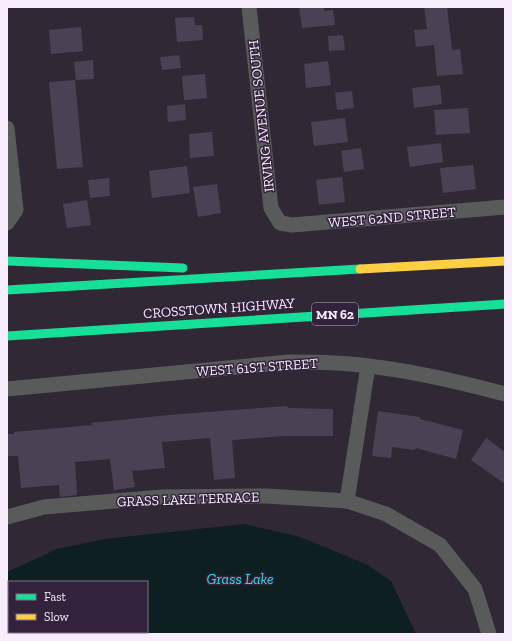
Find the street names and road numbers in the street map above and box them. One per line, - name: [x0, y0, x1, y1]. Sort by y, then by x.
- street label: IRVING AVENUE SOUTH: [245, 39, 278, 193]
- street label: WEST 62ND STREET: [327, 203, 457, 232]
- street label: CROSSTOWN HIGHWAY: [143, 295, 296, 322]
- road number: MN 62: [312, 303, 358, 325]
- street label: WEST 61ST STREET: [195, 355, 319, 380]
- street label: GRASS LAKE TERRACE: [116, 489, 260, 510]

